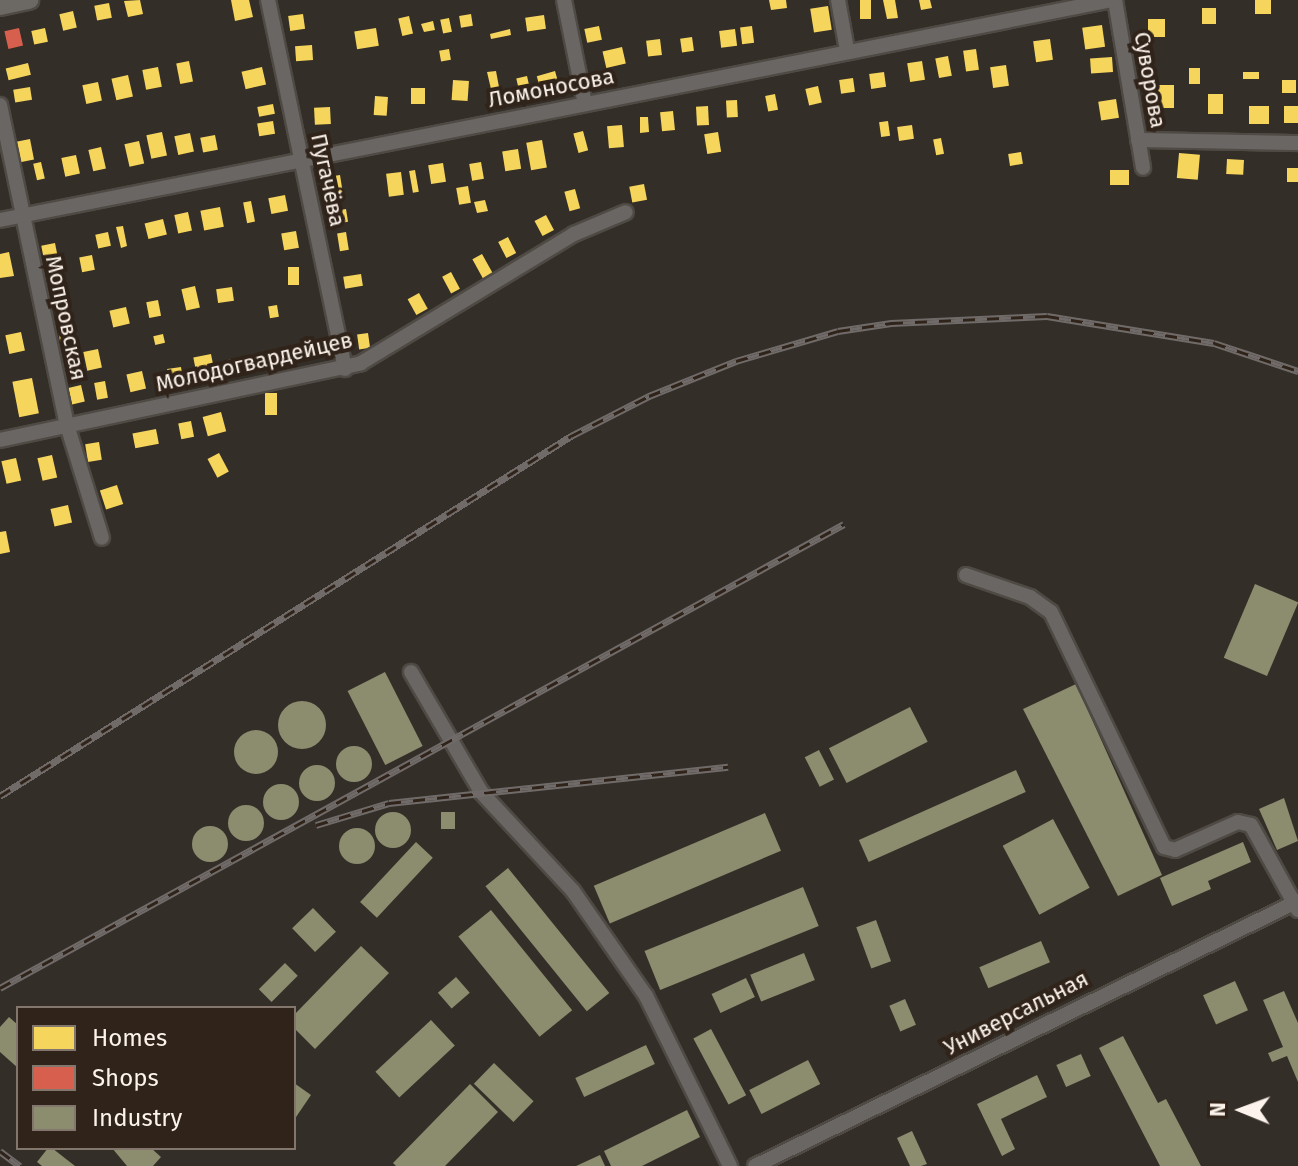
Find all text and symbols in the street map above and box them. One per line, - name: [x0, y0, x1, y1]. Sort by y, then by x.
- street label: Суворова: [1129, 30, 1171, 130]
- street label: Ломоносова: [486, 63, 616, 113]
- street label: Пугачёва: [305, 131, 351, 229]
- street label: Мопровская: [40, 253, 92, 383]
- street label: Молодогвардейцев: [153, 327, 355, 397]
- street label: Универсальная: [939, 965, 1093, 1061]
- legend: [16, 1006, 296, 1150]
- text: Homes: [92, 1024, 167, 1052]
- text: Shops: [92, 1064, 159, 1092]
- north arrow: [1202, 1070, 1282, 1150]
- text: N: [1204, 1102, 1231, 1117]
- text: Industry: [92, 1104, 182, 1132]

